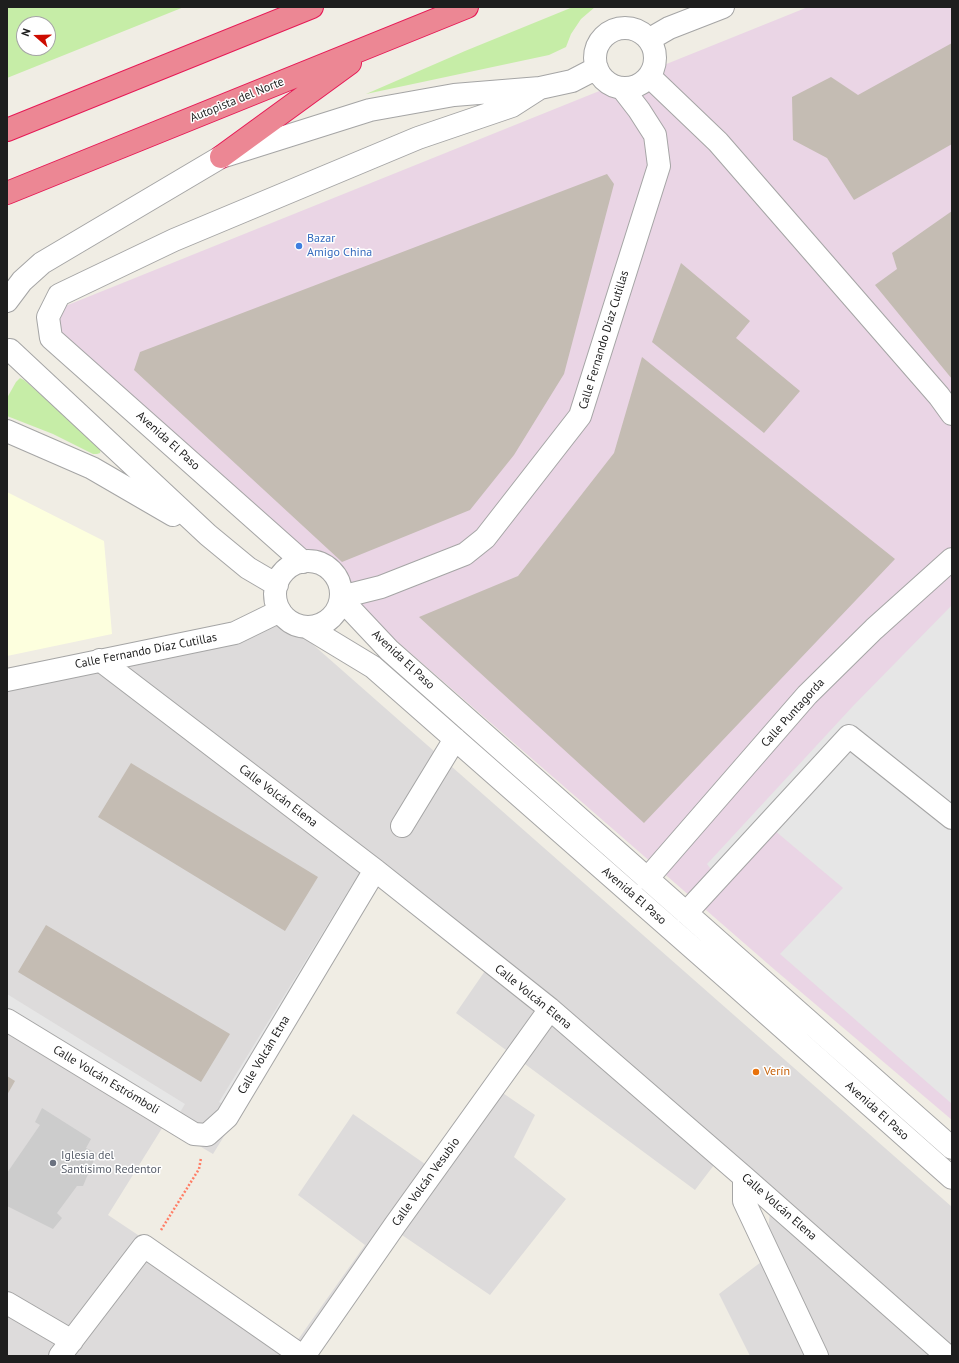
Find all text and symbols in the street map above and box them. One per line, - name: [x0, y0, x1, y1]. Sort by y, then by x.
- north arrow: [16, 16, 56, 56]
- text: N: [18, 26, 33, 38]
- street label: Autopista del Norte: [188, 75, 286, 125]
- place label: Bazar Amigo China: [307, 232, 372, 260]
- marker: Bazar Amigo China: [294, 241, 304, 251]
- street label: Calle Fernando Díaz Cutillas: [576, 269, 632, 411]
- street label: Avenida El Paso: [133, 409, 203, 473]
- street label: Avenida El Paso: [369, 627, 437, 693]
- street label: Calle Fernando Díaz Cutillas: [74, 630, 218, 672]
- street label: Calle Puntagorda: [758, 676, 828, 750]
- street label: Calle Volcán Elena: [236, 762, 320, 830]
- street label: Avenida El Paso: [599, 864, 669, 928]
- street label: Calle Volcán Elena: [492, 962, 574, 1032]
- street label: Calle Volcán Etna: [235, 1013, 293, 1097]
- street label: Calle Volcán Estrómboli: [50, 1043, 162, 1117]
- place label: Verín: [764, 1065, 790, 1079]
- marker: Verín: [751, 1067, 761, 1077]
- street label: Avenida El Paso: [842, 1079, 912, 1143]
- street label: Calle Volcán Vesubio: [389, 1135, 463, 1229]
- place label: Iglesia del Santísimo Redentor: [61, 1149, 161, 1177]
- marker: Iglesia del Santísimo Redentor: [48, 1158, 58, 1168]
- street label: Calle Volcán Elena: [739, 1171, 819, 1243]

